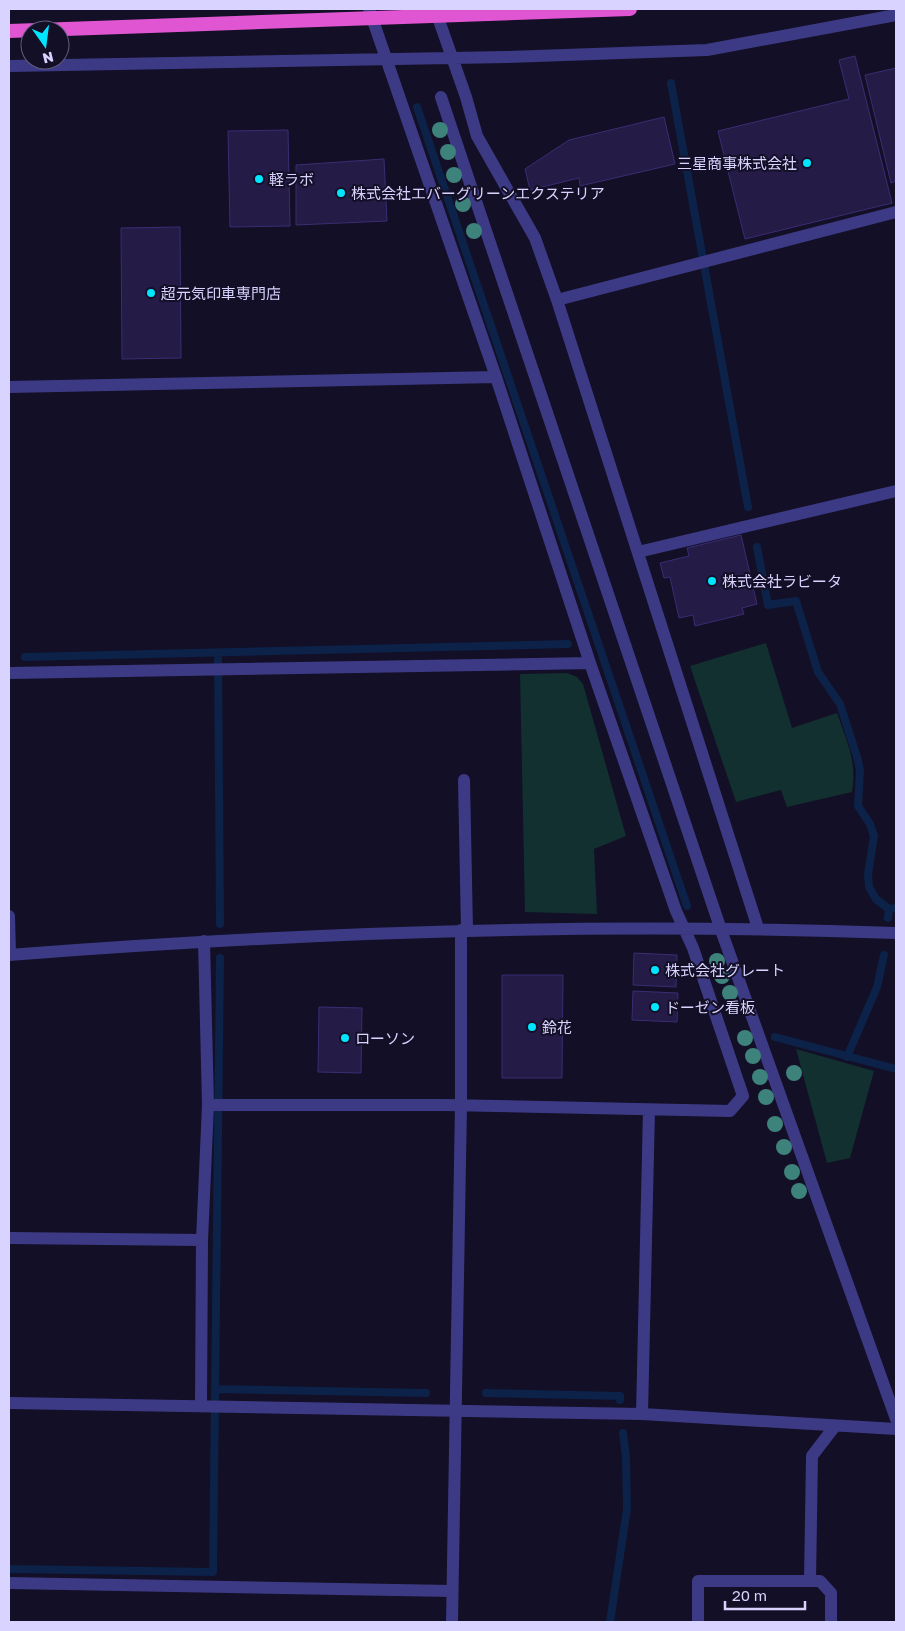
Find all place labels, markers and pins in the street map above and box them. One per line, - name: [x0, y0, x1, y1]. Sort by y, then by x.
- place label: 三星商事株式会社: [677, 154, 797, 172]
- marker: 三星商事株式会社: [801, 157, 813, 169]
- place label: 軽ラボ: [269, 170, 314, 188]
- marker: 軽ラボ: [253, 173, 265, 185]
- place label: 株式会社エバーグリーンエクステリア: [351, 184, 605, 202]
- marker: 株式会社エバーグリーンエクステリア: [335, 187, 347, 199]
- place label: 超元気印車専門店: [161, 284, 281, 302]
- marker: 超元気印車専門店: [145, 287, 157, 299]
- place label: 株式会社ラビータ: [722, 572, 842, 590]
- marker: 株式会社ラビータ: [706, 575, 718, 587]
- place label: 株式会社グレート: [665, 961, 785, 979]
- marker: 株式会社グレート: [649, 964, 661, 976]
- place label: ドーゼン看板: [665, 998, 755, 1016]
- marker: ドーゼン看板: [649, 1001, 661, 1013]
- place label: 鈴花: [542, 1018, 572, 1036]
- marker: 鈴花: [526, 1021, 538, 1033]
- place label: ローソン: [355, 1029, 415, 1047]
- marker: ローソン: [339, 1032, 351, 1044]

